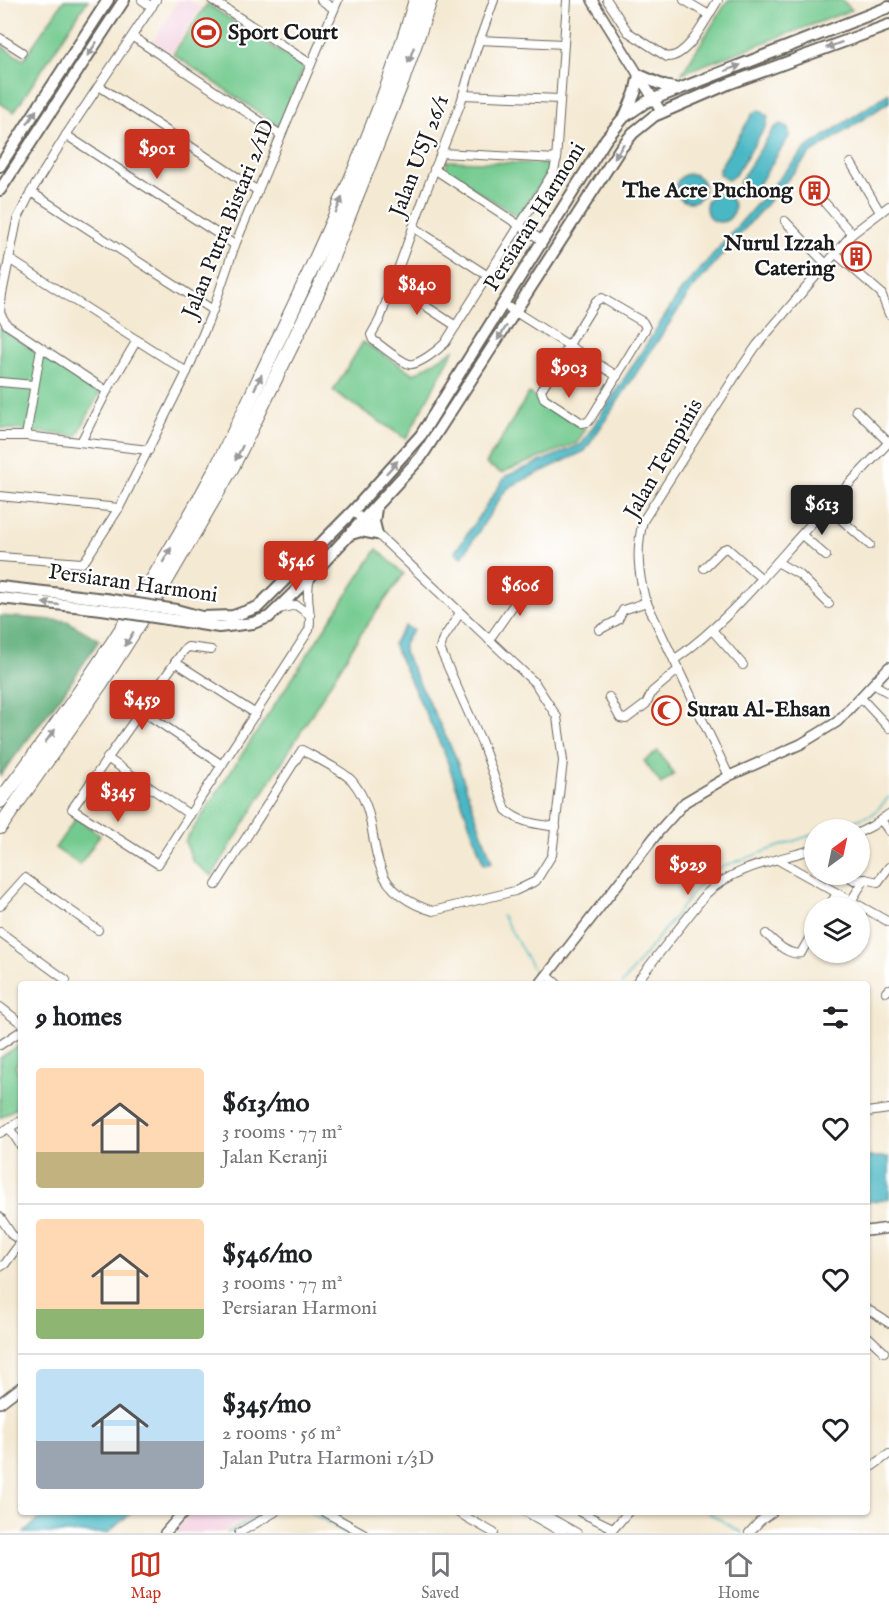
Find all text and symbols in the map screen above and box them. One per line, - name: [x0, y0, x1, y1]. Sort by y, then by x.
- sports icon: Sport Court: [191, 17, 223, 49]
- place label: Sport Court: [228, 19, 338, 47]
- one-way arrow: [86, 40, 98, 56]
- one-way arrow: [825, 41, 843, 51]
- one-way arrow: [406, 46, 416, 64]
- one-way arrow: [724, 63, 742, 72]
- street label: Jalan USJ 26/1: [383, 91, 456, 224]
- one-way arrow: [26, 109, 37, 125]
- street label: Jalan Putra Bistari 2/1D: [175, 116, 282, 325]
- pin: $901: [121, 129, 193, 180]
- text: $901: [139, 136, 175, 161]
- street label: Persiaran Harmoni: [478, 137, 592, 297]
- one-way arrow: [614, 143, 625, 159]
- building icon: The Acre Puchong: [798, 175, 830, 207]
- place label: The Acre Puchong: [621, 177, 794, 205]
- one-way arrow: [334, 196, 344, 214]
- place label: Nurul Izzah Catering: [723, 230, 836, 283]
- building icon: Nurul Izzah Catering: [840, 241, 872, 273]
- pin: $840: [381, 265, 453, 316]
- text: $840: [398, 272, 436, 297]
- one-way arrow: [496, 324, 508, 340]
- pin: $903: [533, 348, 605, 399]
- text: $903: [550, 355, 588, 380]
- one-way arrow: [253, 374, 262, 391]
- street label: Jalan Tempinis: [617, 394, 710, 527]
- one-way arrow: [234, 445, 243, 462]
- one-way arrow: [385, 460, 399, 475]
- pin: $613: [786, 485, 858, 536]
- text: $613: [805, 492, 839, 517]
- pin: $546: [260, 541, 332, 592]
- one-way arrow: [161, 547, 172, 563]
- text: $546: [278, 548, 314, 573]
- street label: Persiaran Harmoni: [47, 558, 220, 610]
- pin: $606: [484, 566, 556, 617]
- text: $606: [501, 573, 539, 598]
- one-way arrow: [42, 599, 61, 609]
- one-way arrow: [124, 631, 135, 647]
- pin: $459: [106, 680, 178, 731]
- text: $459: [124, 687, 160, 712]
- mosque icon: Surau Al-Ehsan: [650, 694, 682, 726]
- place label: Surau Al-Ehsan: [687, 696, 831, 724]
- one-way arrow: [43, 729, 55, 744]
- pin: $345: [82, 772, 154, 823]
- text: $345: [100, 779, 136, 804]
- north arrow: [804, 819, 870, 885]
- map controls: [804, 819, 870, 963]
- pin: $929: [652, 845, 724, 896]
- text: $929: [669, 852, 707, 877]
- button: layers: [804, 897, 870, 963]
- text: 9 homes: [36, 1001, 122, 1034]
- icon: filters: [819, 1001, 852, 1034]
- text: $613/mo: [222, 1087, 309, 1120]
- icon: home: [84, 1092, 156, 1164]
- icon: heart: [819, 1112, 852, 1145]
- text: 3 rooms · 77 m²: [222, 1120, 342, 1145]
- text: Jalan Keranji: [222, 1145, 328, 1170]
- text: $546/mo: [222, 1238, 312, 1271]
- icon: home: [84, 1243, 156, 1315]
- icon: heart: [819, 1263, 852, 1296]
- text: 3 rooms · 77 m²: [222, 1271, 342, 1296]
- text: Persiaran Harmoni: [222, 1296, 377, 1321]
- text: $345/mo: [222, 1388, 311, 1421]
- icon: home: [84, 1393, 156, 1465]
- icon: heart: [819, 1413, 852, 1446]
- text: 2 rooms · 56 m²: [222, 1421, 341, 1446]
- text: Jalan Putra Harmoni 1/3D: [222, 1446, 434, 1471]
- tab: Map: [129, 1548, 162, 1604]
- tab: Saved: [421, 1548, 459, 1604]
- tab: Home: [718, 1548, 760, 1604]

